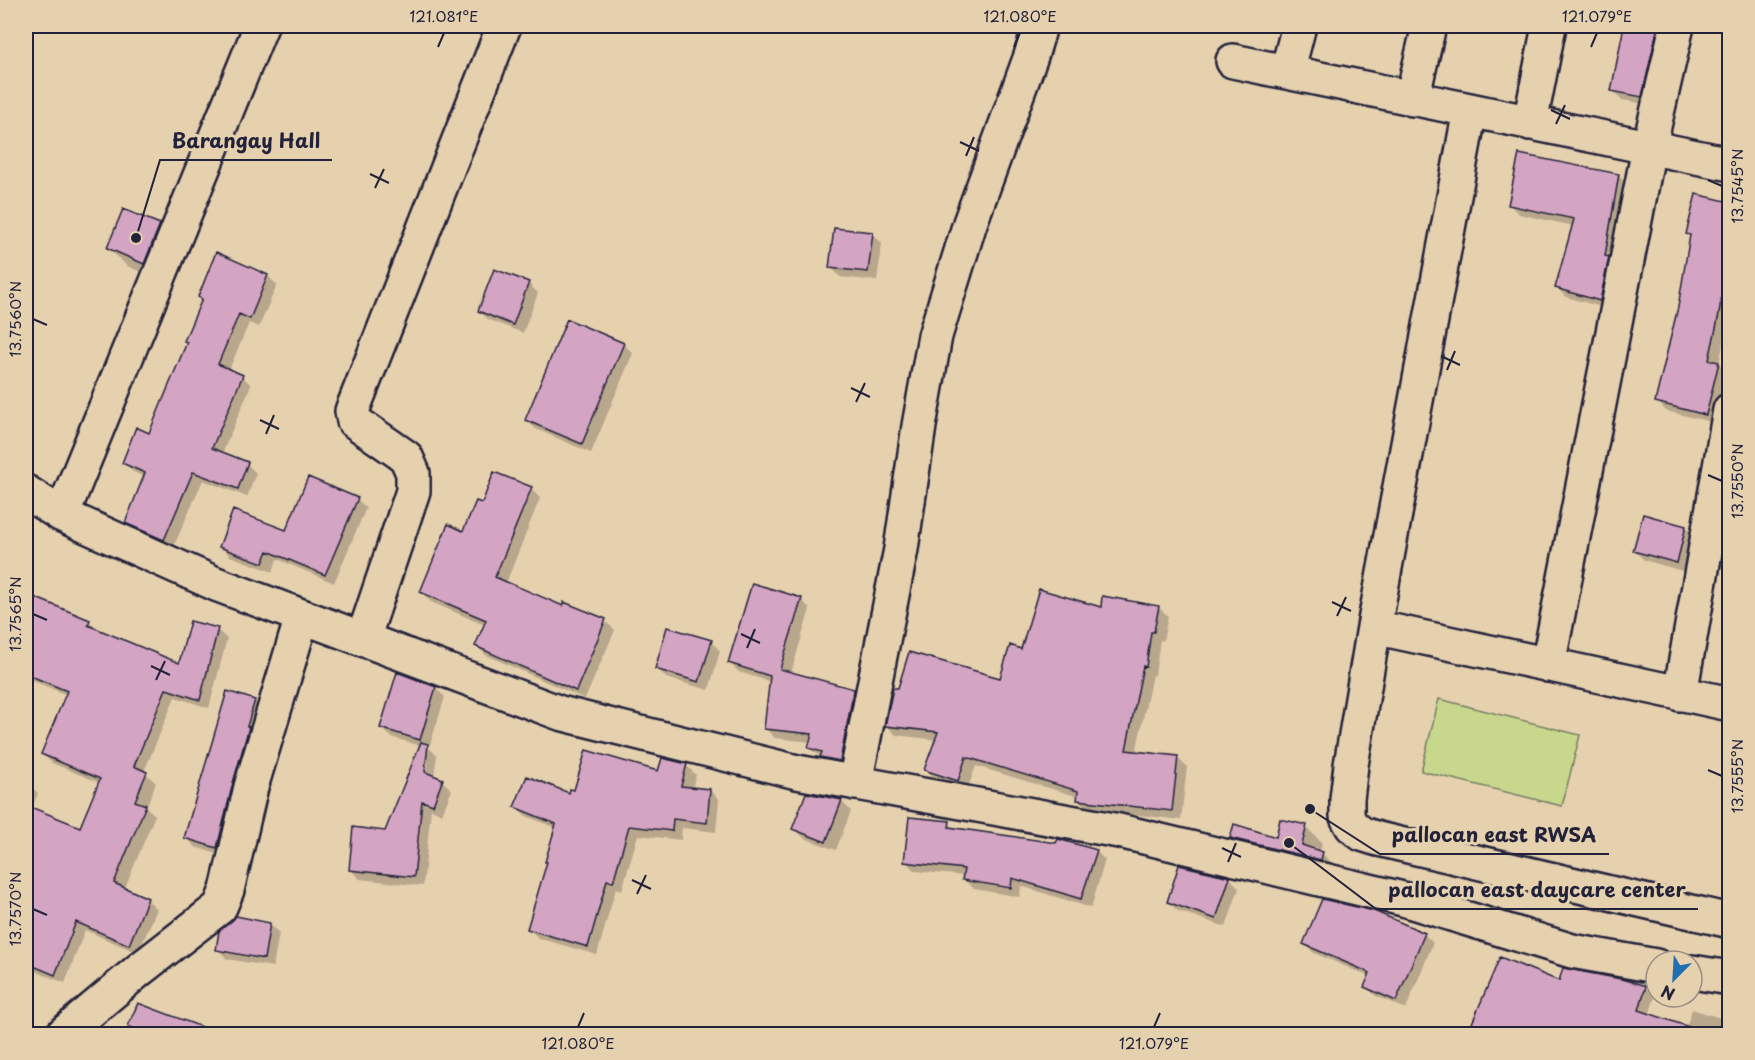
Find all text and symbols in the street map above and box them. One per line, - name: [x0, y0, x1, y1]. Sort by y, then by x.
- text: 121.081°E: [409, 4, 479, 27]
- text: 121.080°E: [983, 4, 1057, 27]
- text: 121.079°E: [1562, 4, 1632, 27]
- callout: Barangay Hall: [160, 122, 332, 160]
- text: Barangay Hall: [172, 125, 320, 155]
- text: 13.7545°N: [1725, 149, 1748, 223]
- text: 13.7560°N: [3, 281, 26, 357]
- text: 13.7550°N: [1725, 443, 1748, 519]
- text: 13.7565°N: [3, 576, 26, 652]
- text: 13.7555°N: [1725, 739, 1748, 813]
- callout: pallocan east RWSA: [1380, 816, 1609, 854]
- text: pallocan east RWSA: [1392, 819, 1596, 849]
- callout: pallocan east daycare center: [1376, 871, 1698, 909]
- text: 13.7570°N: [3, 872, 26, 946]
- text: pallocan east daycare center: [1388, 874, 1686, 904]
- north arrow: [1644, 949, 1704, 1009]
- text: N: [1657, 980, 1678, 1007]
- text: 121.080°E: [541, 1031, 615, 1054]
- text: 121.079°E: [1119, 1031, 1189, 1054]

